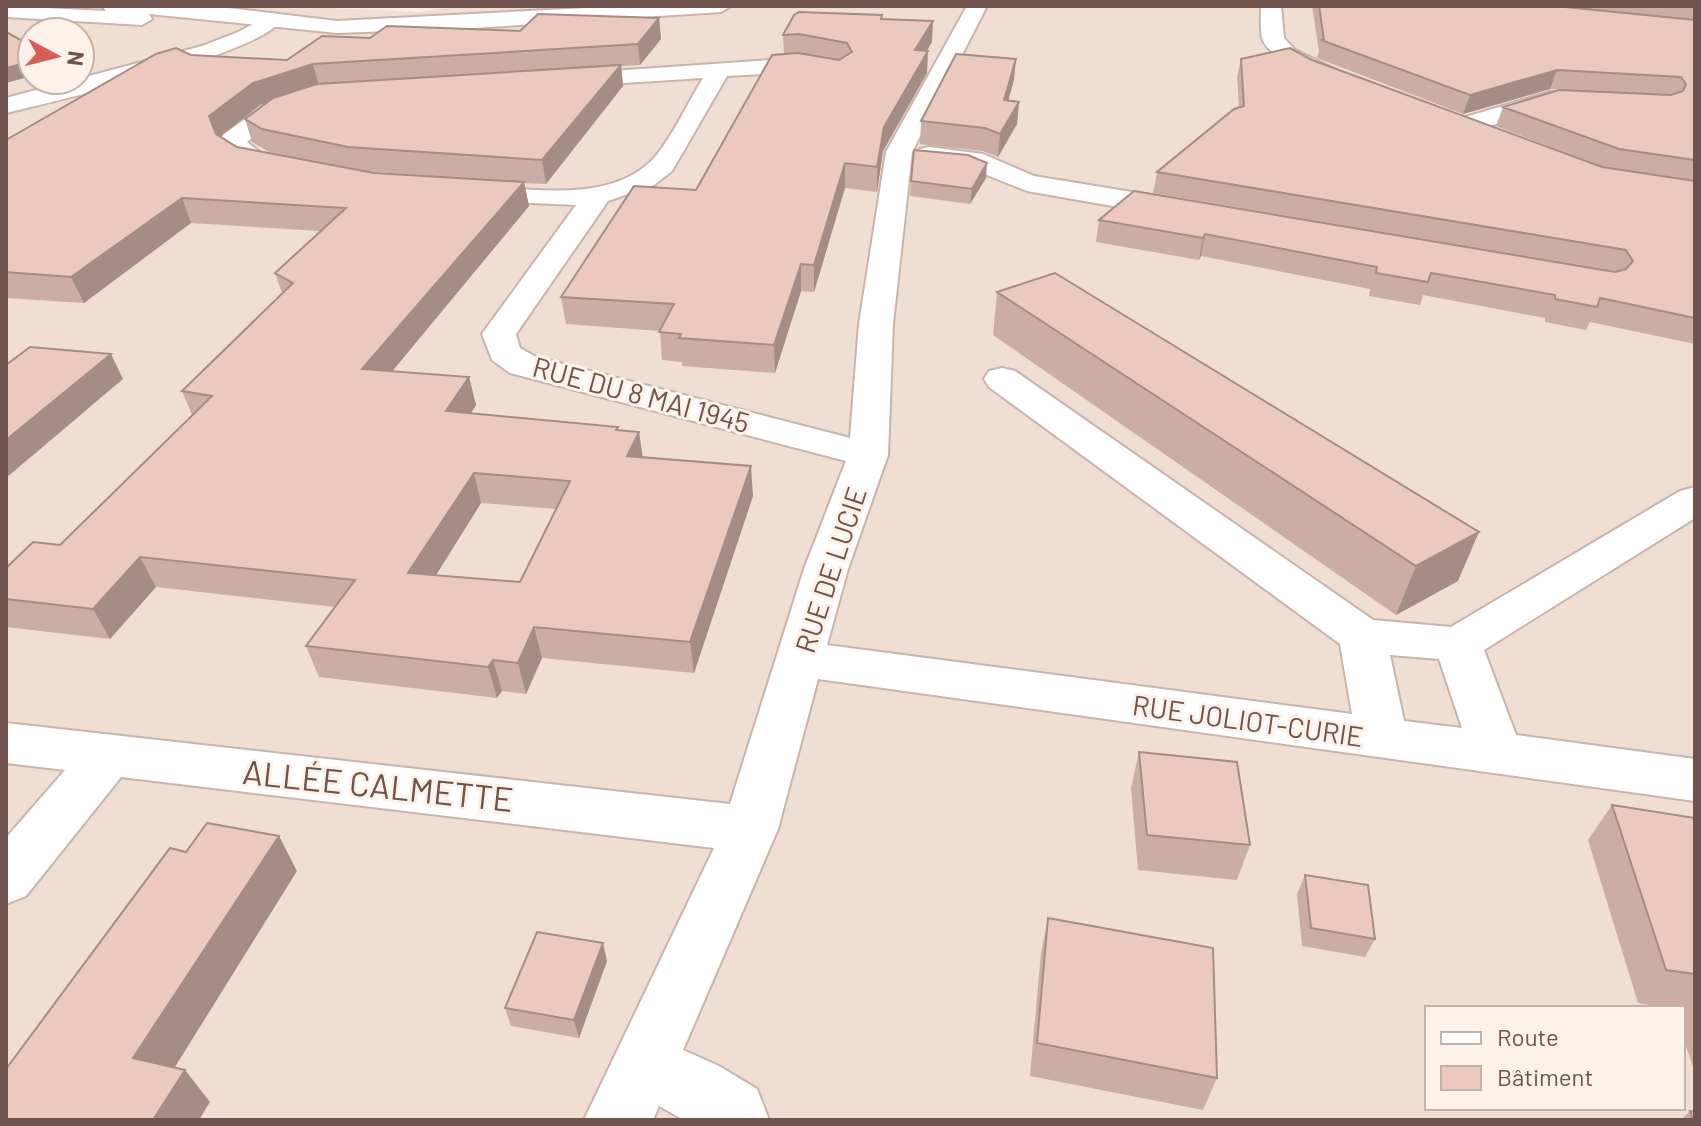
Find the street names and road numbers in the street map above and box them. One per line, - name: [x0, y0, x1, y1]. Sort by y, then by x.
- street label: RUE DU 8 MAI 1945: [529, 349, 753, 439]
- street label: RUE DE LUCIE: [787, 482, 873, 657]
- street label: RUE JOLIOT-CURIE: [1131, 687, 1366, 753]
- street label: ALLÉE CALMETTE: [241, 750, 516, 819]

